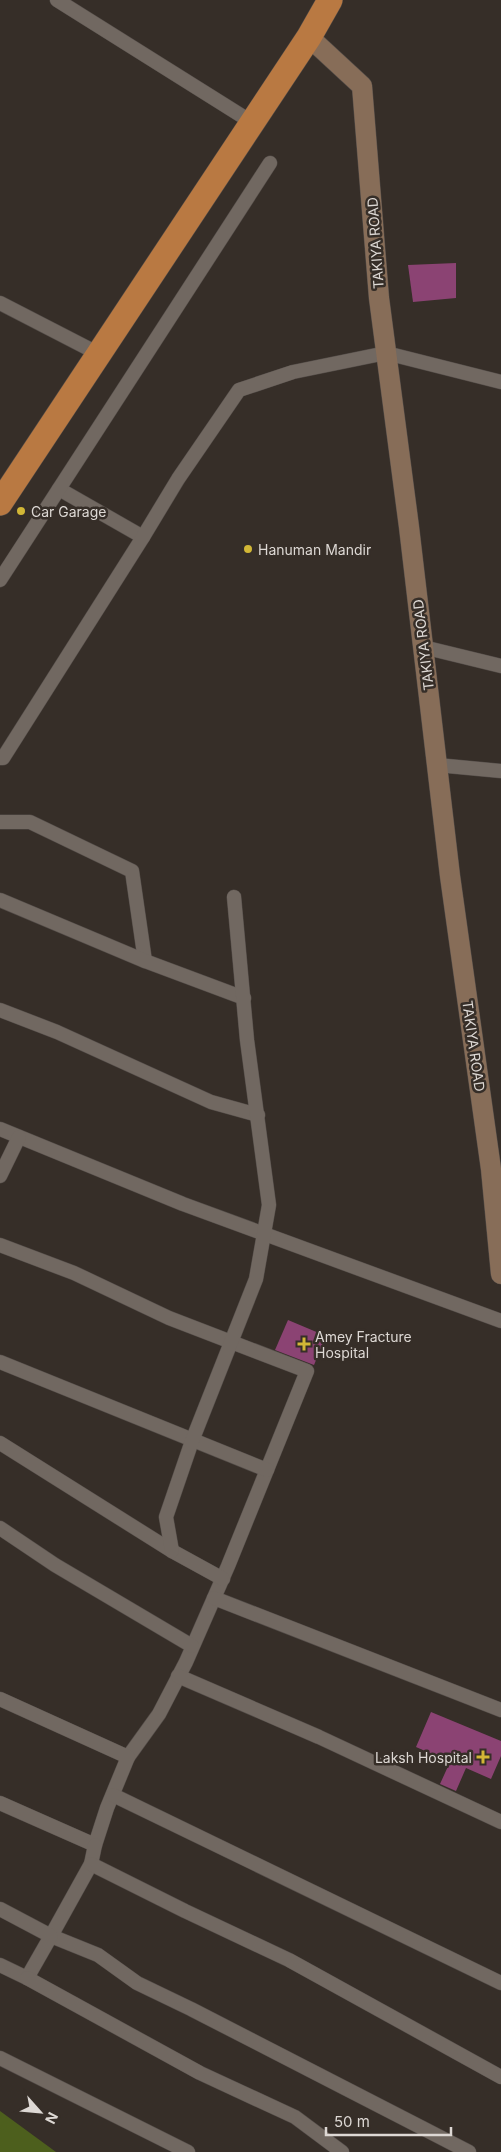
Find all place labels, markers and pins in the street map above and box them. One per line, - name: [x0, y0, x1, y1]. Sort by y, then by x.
- place label: Car Garage: [31, 503, 106, 520]
- marker: Car Garage: [15, 505, 27, 517]
- place label: Hanuman Mandir: [258, 541, 371, 558]
- marker: Hanuman Mandir: [242, 543, 254, 555]
- place label: Amey Fracture Hospital: [315, 1328, 412, 1361]
- marker: Amey Fracture Hospital: [297, 1337, 311, 1351]
- place label: Laksh Hospital: [375, 1749, 472, 1766]
- marker: Laksh Hospital: [476, 1750, 490, 1764]

